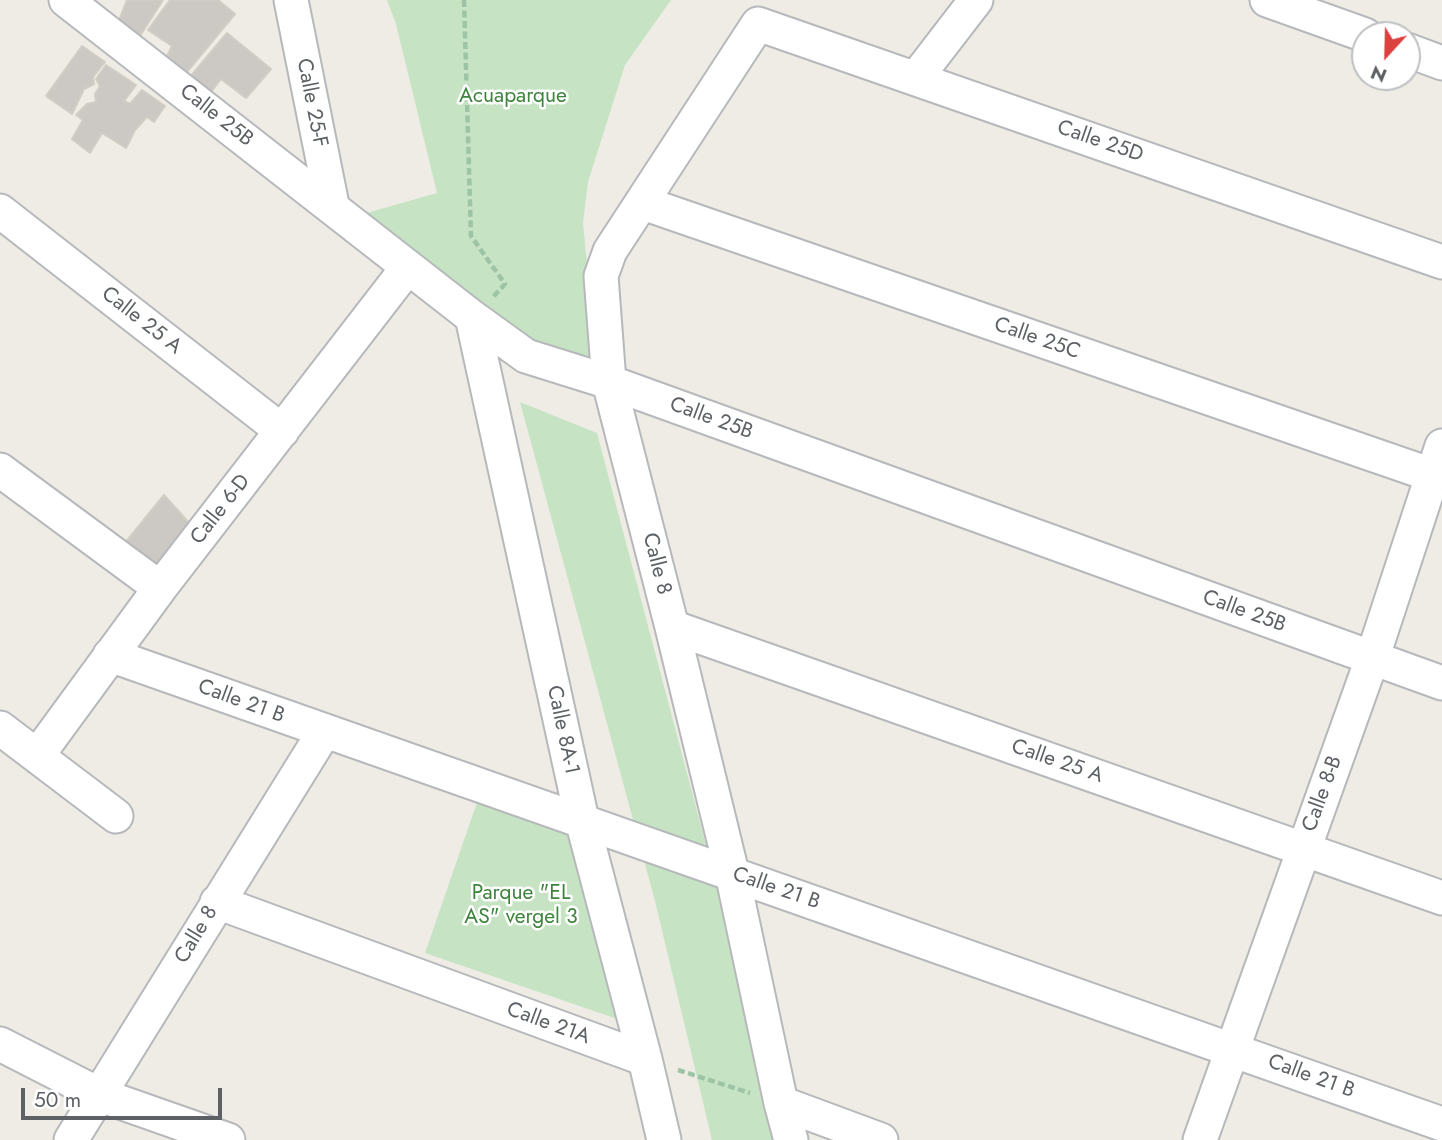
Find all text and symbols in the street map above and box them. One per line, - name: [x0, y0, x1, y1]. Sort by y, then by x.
- north arrow: [1351, 21, 1421, 91]
- street label: Calle 25-F: [290, 56, 332, 150]
- text: N: [1367, 59, 1391, 89]
- street label: Calle 25B: [174, 79, 258, 153]
- park label: Acuaparque: [459, 84, 567, 110]
- street label: Calle 25D: [1054, 116, 1146, 168]
- street label: Calle 25 A: [96, 282, 186, 360]
- street label: Calle 25C: [991, 313, 1083, 365]
- street label: Calle 25B: [666, 392, 756, 446]
- street label: Calle 6-D: [186, 470, 256, 550]
- street label: Calle 8: [636, 531, 676, 597]
- street label: Calle 25B: [1199, 585, 1289, 639]
- street label: Calle 21 B: [194, 675, 288, 729]
- street label: Calle 8A-1: [540, 683, 584, 777]
- street label: Calle 25 A: [1008, 735, 1106, 789]
- street label: Calle 8-B: [1298, 753, 1348, 835]
- street label: Calle 21 B: [729, 862, 823, 916]
- park label: Parque "EL AS" vergel 3: [464, 881, 578, 931]
- street label: Calle 8: [170, 902, 224, 968]
- street label: Calle 21A: [503, 997, 593, 1051]
- street label: Calle 21 B: [1264, 1050, 1358, 1104]
- scale bar: [24, 1074, 226, 1118]
- text: 50 m: [34, 1085, 81, 1115]

